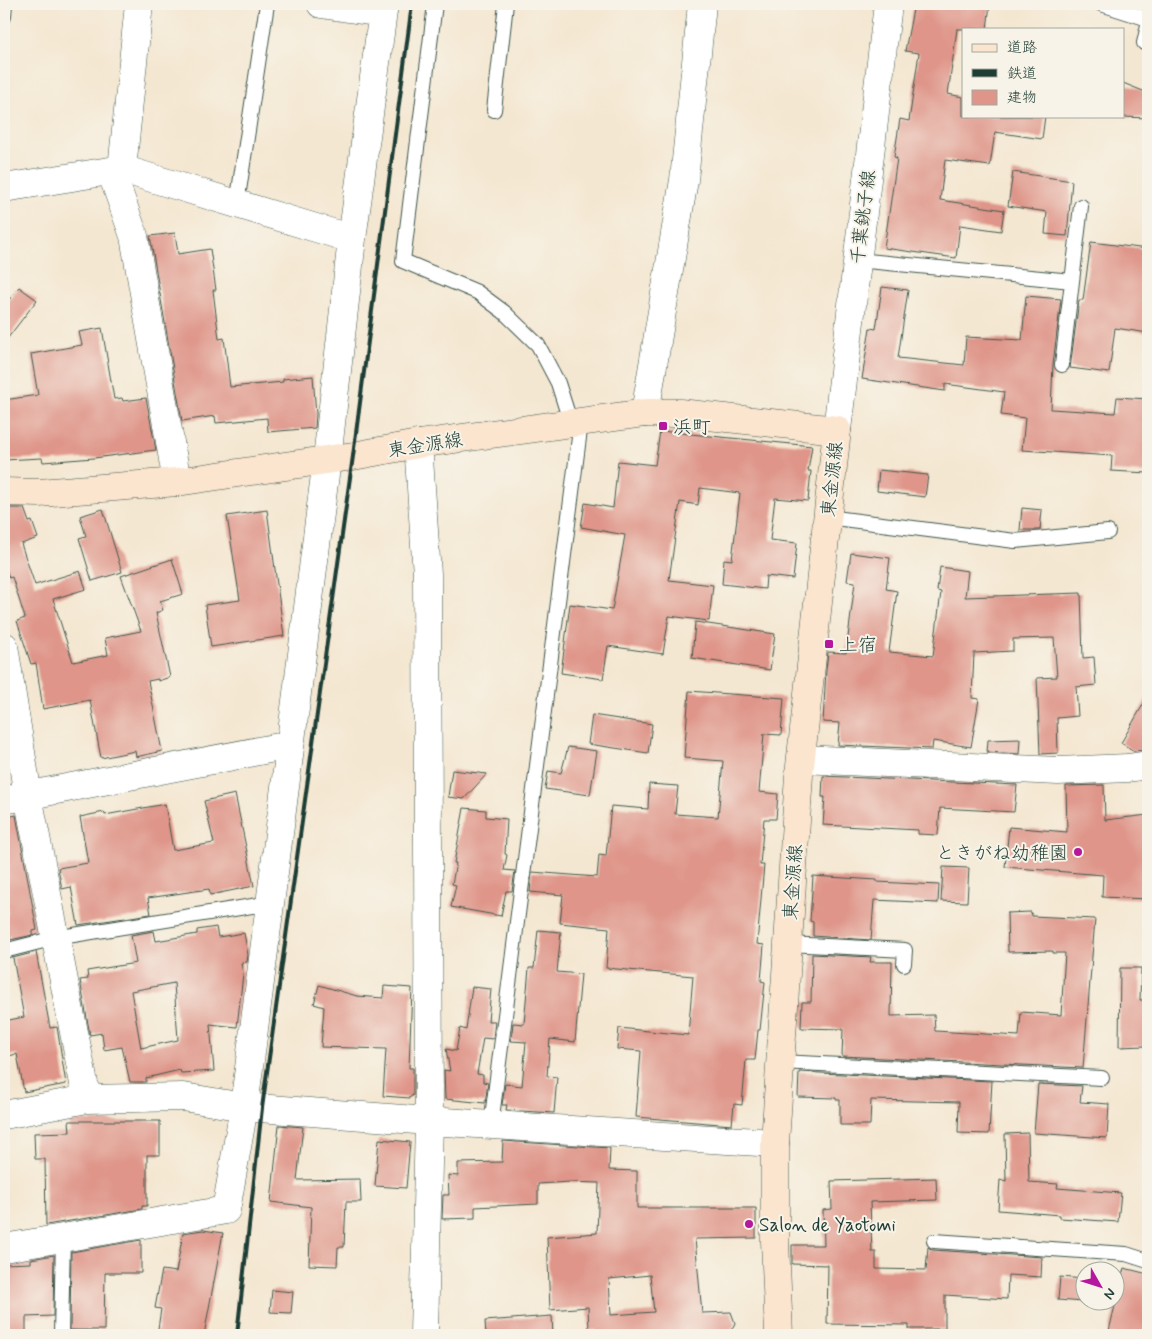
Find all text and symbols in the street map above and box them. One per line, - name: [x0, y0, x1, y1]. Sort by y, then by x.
- legend: [962, 28, 1124, 118]
- text: 道路: [1007, 38, 1037, 58]
- text: 鉄道: [1007, 64, 1037, 84]
- text: 建物: [1007, 88, 1037, 108]
- street label: 千葉銚子線: [845, 169, 882, 266]
- place label: 浜町: [673, 415, 711, 440]
- marker: 浜町: [657, 420, 669, 432]
- street label: 東金源線: [386, 427, 465, 464]
- street label: 東金源線: [816, 440, 849, 518]
- place label: 上宿: [839, 633, 877, 658]
- marker: 上宿: [823, 638, 835, 650]
- place label: ときがね幼稚園: [935, 841, 1068, 866]
- street label: 東金源線: [778, 843, 809, 921]
- marker: ときがね幼稚園: [1072, 846, 1084, 858]
- place label: Salon de Yaotomi: [759, 1213, 896, 1238]
- marker: Salon de Yaotomi: [743, 1218, 755, 1230]
- north arrow: [1074, 1262, 1124, 1312]
- text: N: [1099, 1284, 1119, 1303]

